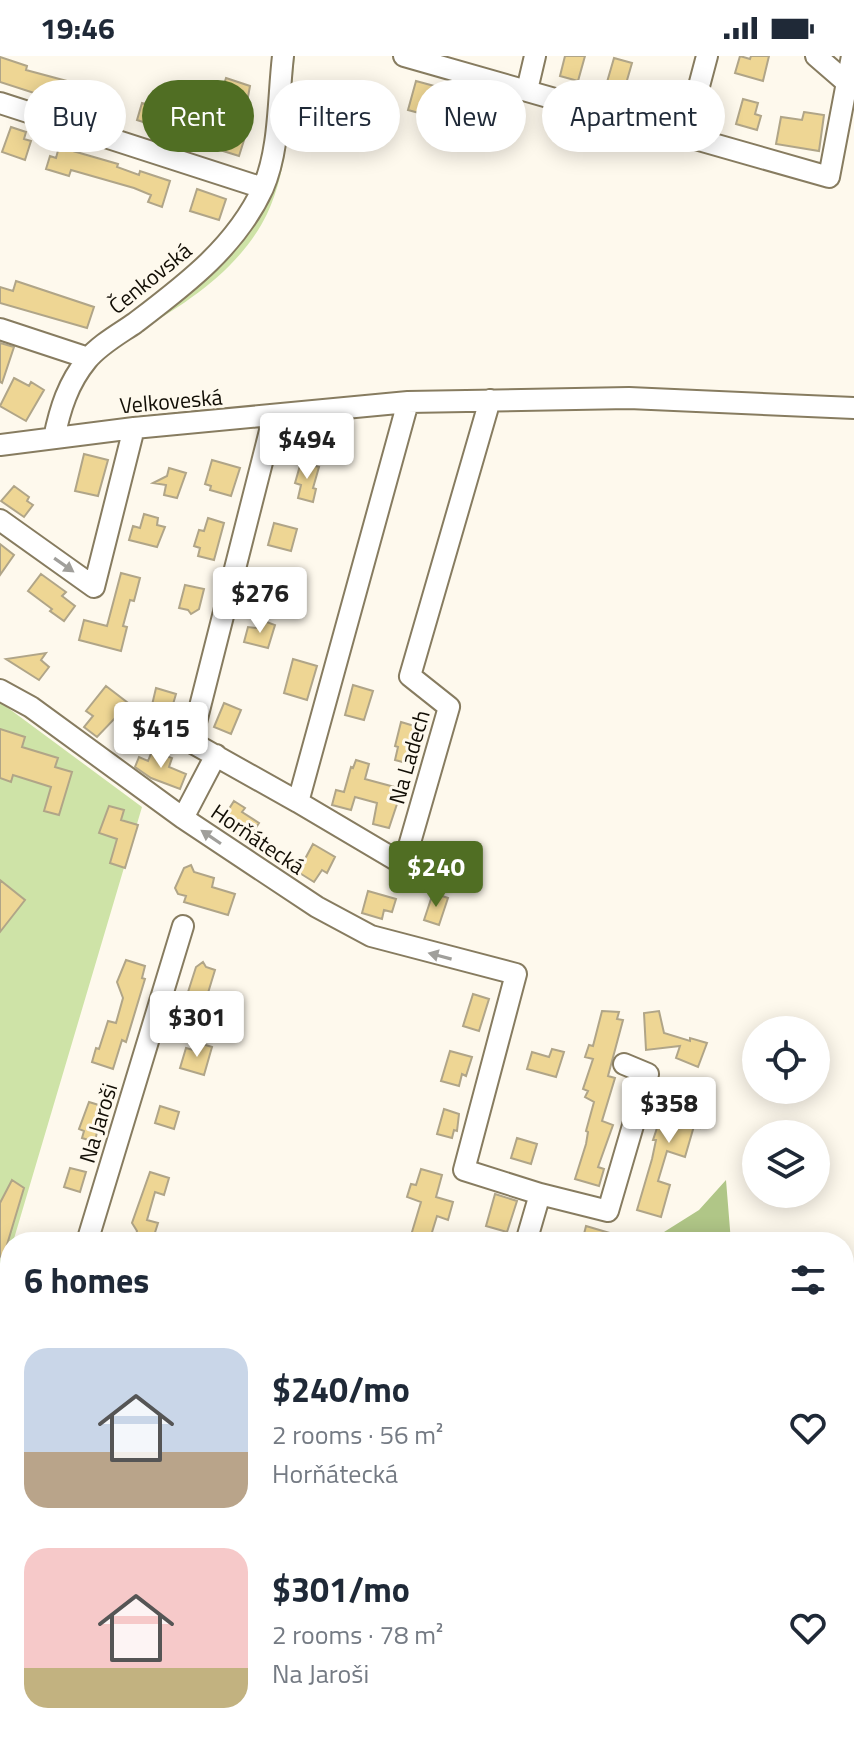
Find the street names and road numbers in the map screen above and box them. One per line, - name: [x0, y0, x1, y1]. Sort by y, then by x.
- street label: Čenkovská: [101, 234, 199, 322]
- street label: Velkoveská: [118, 380, 224, 422]
- street label: Na Ladech: [379, 706, 439, 808]
- street label: Horňátecká: [204, 795, 312, 883]
- street label: Na Jaroši: [70, 1079, 126, 1167]

